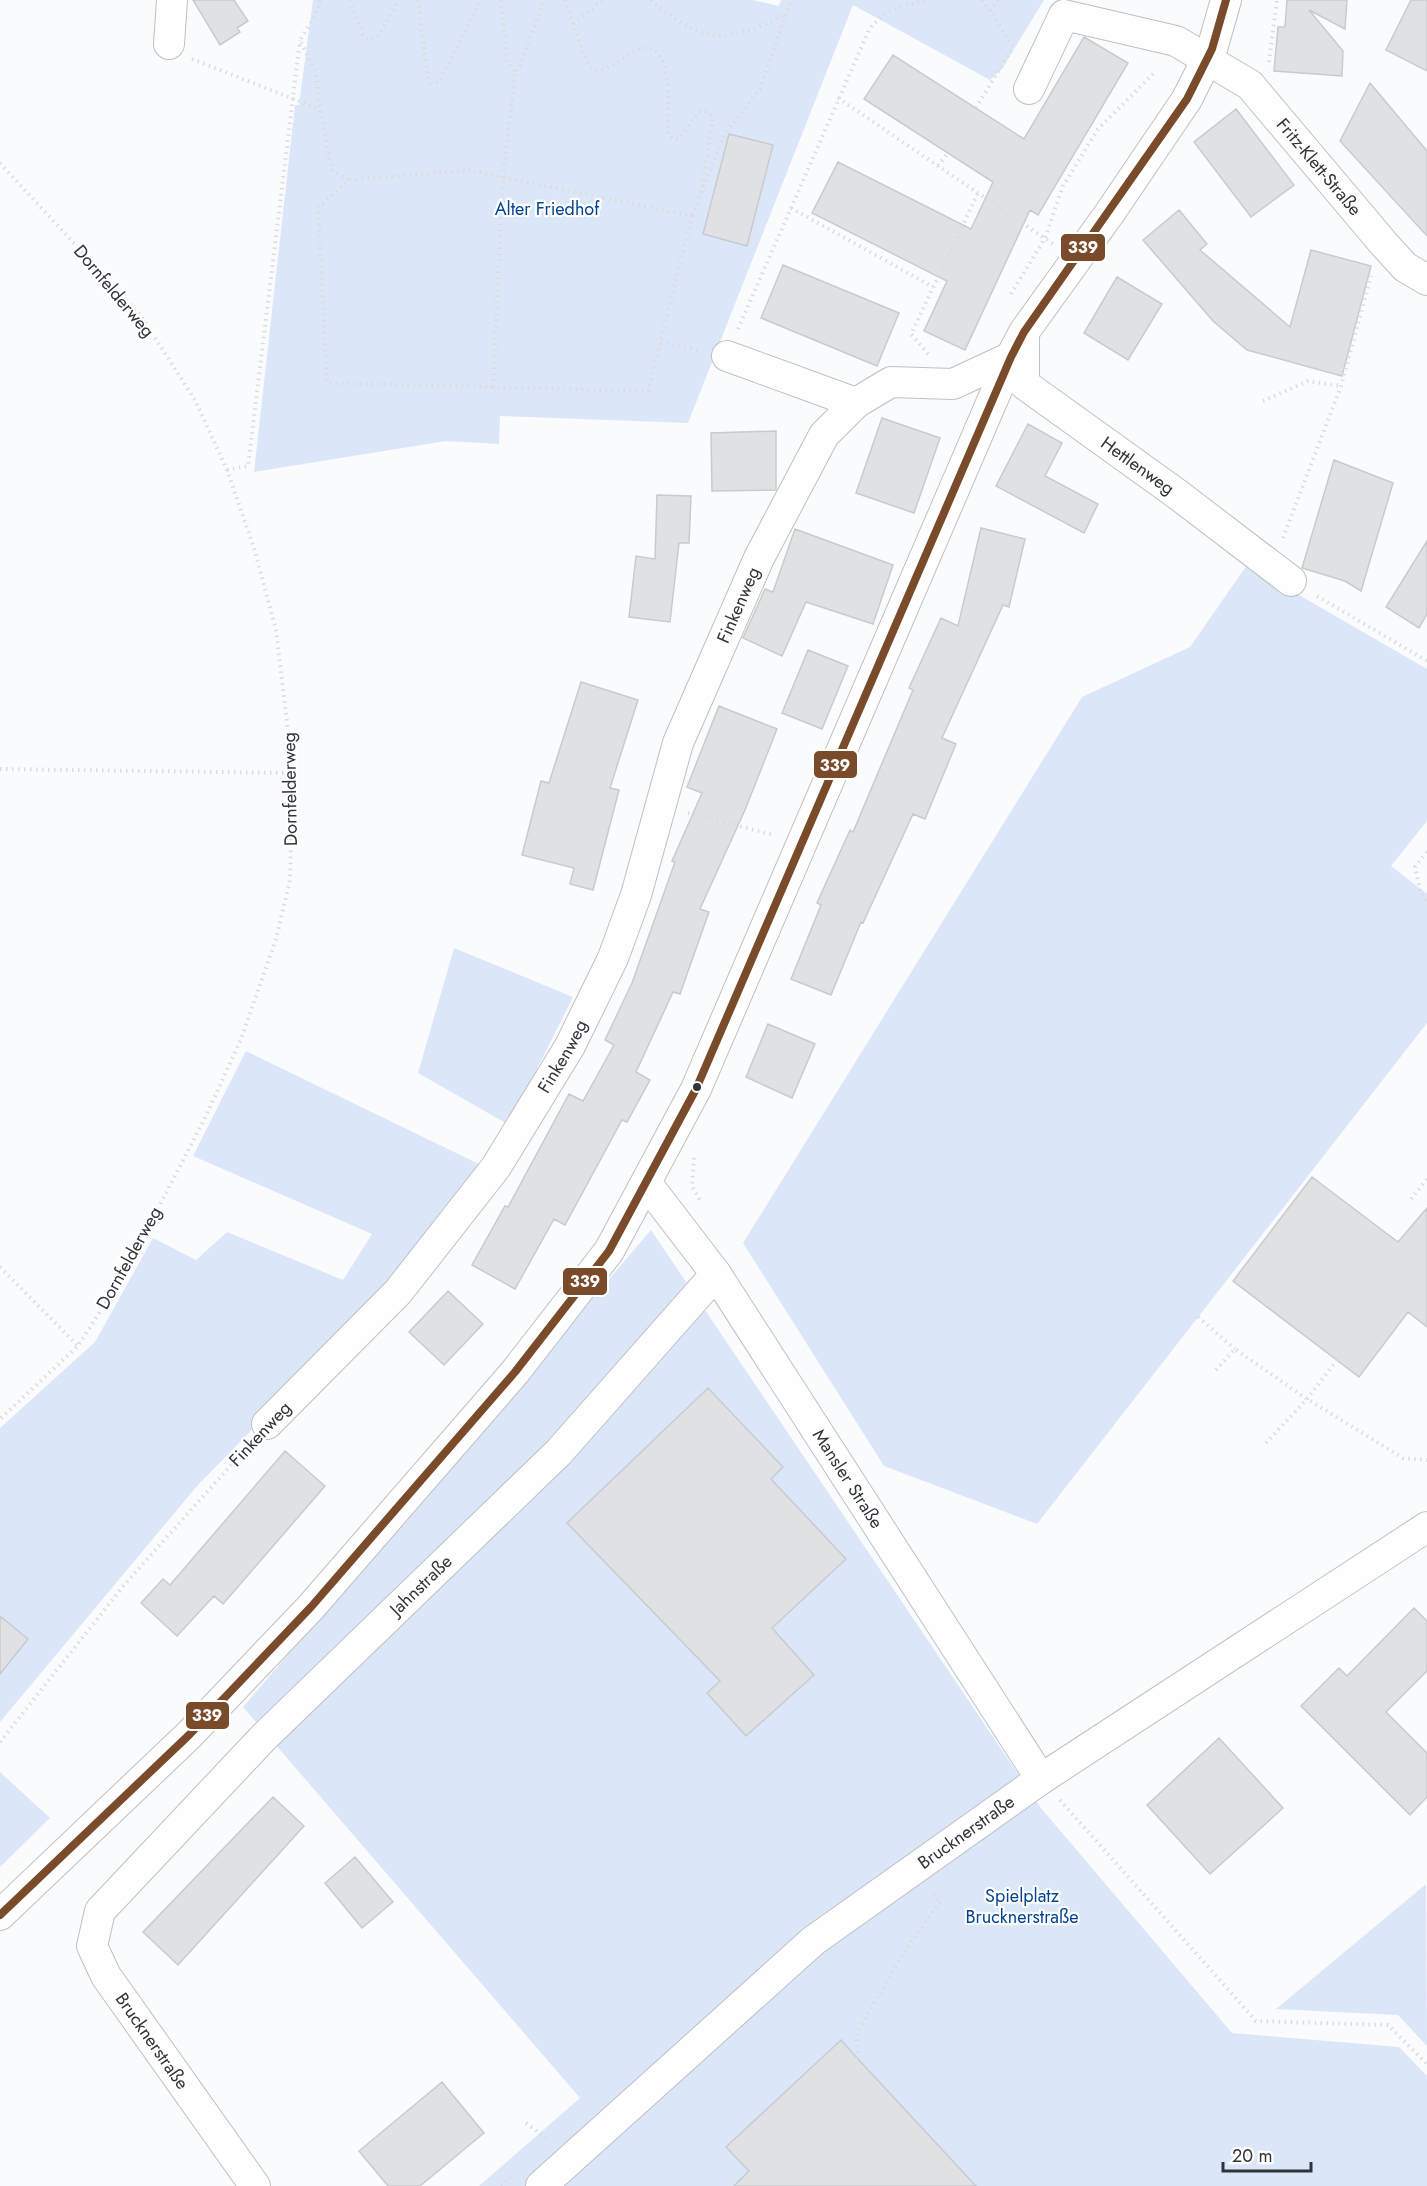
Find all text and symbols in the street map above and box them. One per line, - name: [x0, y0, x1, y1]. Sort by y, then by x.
- street label: Fritz-Klett-Straße: [1270, 112, 1368, 221]
- park label: Alter Friedhof: [495, 196, 600, 222]
- line badge: 339: [1060, 233, 1106, 262]
- text: 339: [1068, 236, 1098, 259]
- street label: Dornfelderweg: [67, 239, 161, 343]
- street label: Hettlenweg: [1096, 430, 1180, 501]
- street label: Finkenweg: [710, 563, 767, 647]
- street label: Dornfelderweg: [276, 732, 304, 846]
- line badge: 339: [813, 750, 858, 779]
- text: 339: [820, 754, 850, 777]
- street label: Finkenweg: [531, 1015, 594, 1098]
- unlabelled marker: [691, 1081, 703, 1093]
- street label: Dornfelderweg: [90, 1202, 168, 1314]
- line badge: 339: [562, 1267, 608, 1296]
- text: 339: [570, 1270, 600, 1293]
- street label: Finkenweg: [223, 1396, 297, 1472]
- street label: Mansler Straße: [806, 1424, 889, 1534]
- street label: Jahnstraße: [383, 1549, 458, 1623]
- line badge: 339: [185, 1701, 230, 1730]
- text: 339: [192, 1704, 222, 1727]
- street label: Brucknerstraße: [913, 1789, 1020, 1875]
- park label: Spielplatz Brucknerstraße: [966, 1883, 1078, 1930]
- street label: Brucknerstraße: [109, 1987, 195, 2095]
- scale bar: [1223, 2135, 1312, 2173]
- text: 20 m: [1232, 2143, 1272, 2169]

